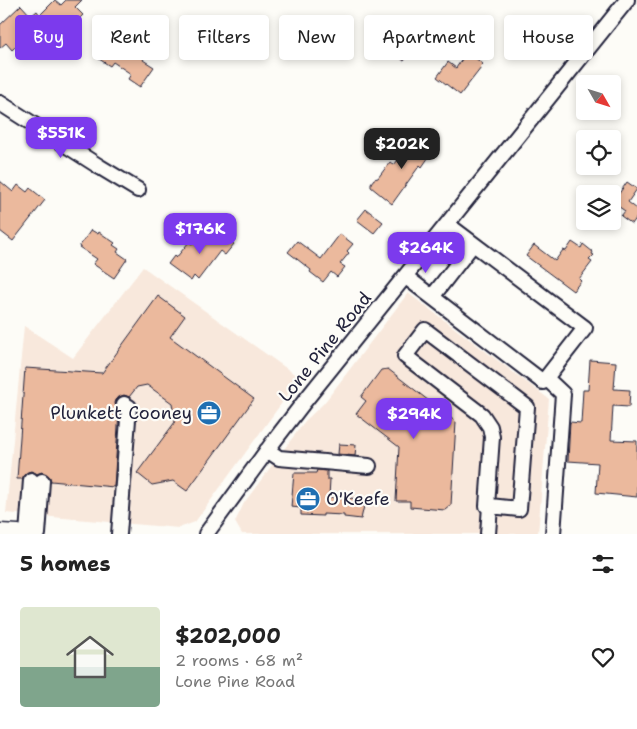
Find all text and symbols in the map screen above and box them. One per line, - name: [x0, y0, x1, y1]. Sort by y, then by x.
- chip: Buy: [15, 15, 82, 60]
- chip: Rent: [92, 15, 169, 60]
- chip: Filters: [179, 15, 269, 60]
- chip: New: [279, 15, 354, 60]
- chip: Apartment: [364, 15, 494, 60]
- chip: House: [504, 15, 593, 60]
- north arrow: [576, 75, 621, 120]
- map controls: [576, 75, 621, 230]
- pin: $551K: [26, 116, 96, 159]
- text: $551K: [37, 122, 85, 143]
- pin: $202K: [367, 128, 437, 170]
- button: locate: [576, 130, 621, 175]
- text: $202K: [375, 133, 429, 154]
- button: layers: [576, 185, 621, 230]
- pin: $176K: [165, 212, 235, 255]
- text: $176K: [175, 218, 225, 239]
- pin: $264K: [391, 232, 461, 274]
- text: $264K: [399, 237, 453, 258]
- street label: Lone Pine Road: [273, 287, 377, 407]
- pin: $294K: [379, 398, 449, 440]
- office icon: Plunkett Cooney: [196, 400, 222, 426]
- place label: Plunkett Cooney: [50, 401, 192, 425]
- text: $294K: [387, 403, 441, 424]
- office icon: O'Keefe: [295, 486, 321, 512]
- place label: O'Keefe: [326, 487, 390, 511]
- text: 5 homes: [20, 550, 111, 578]
- icon: filters: [589, 550, 617, 578]
- text: $202,000: [175, 622, 281, 650]
- icon: home: [60, 627, 120, 687]
- icon: heart: [589, 643, 617, 671]
- text: 2 rooms · 68 m²: [175, 650, 303, 671]
- text: Lone Pine Road: [175, 671, 295, 692]

